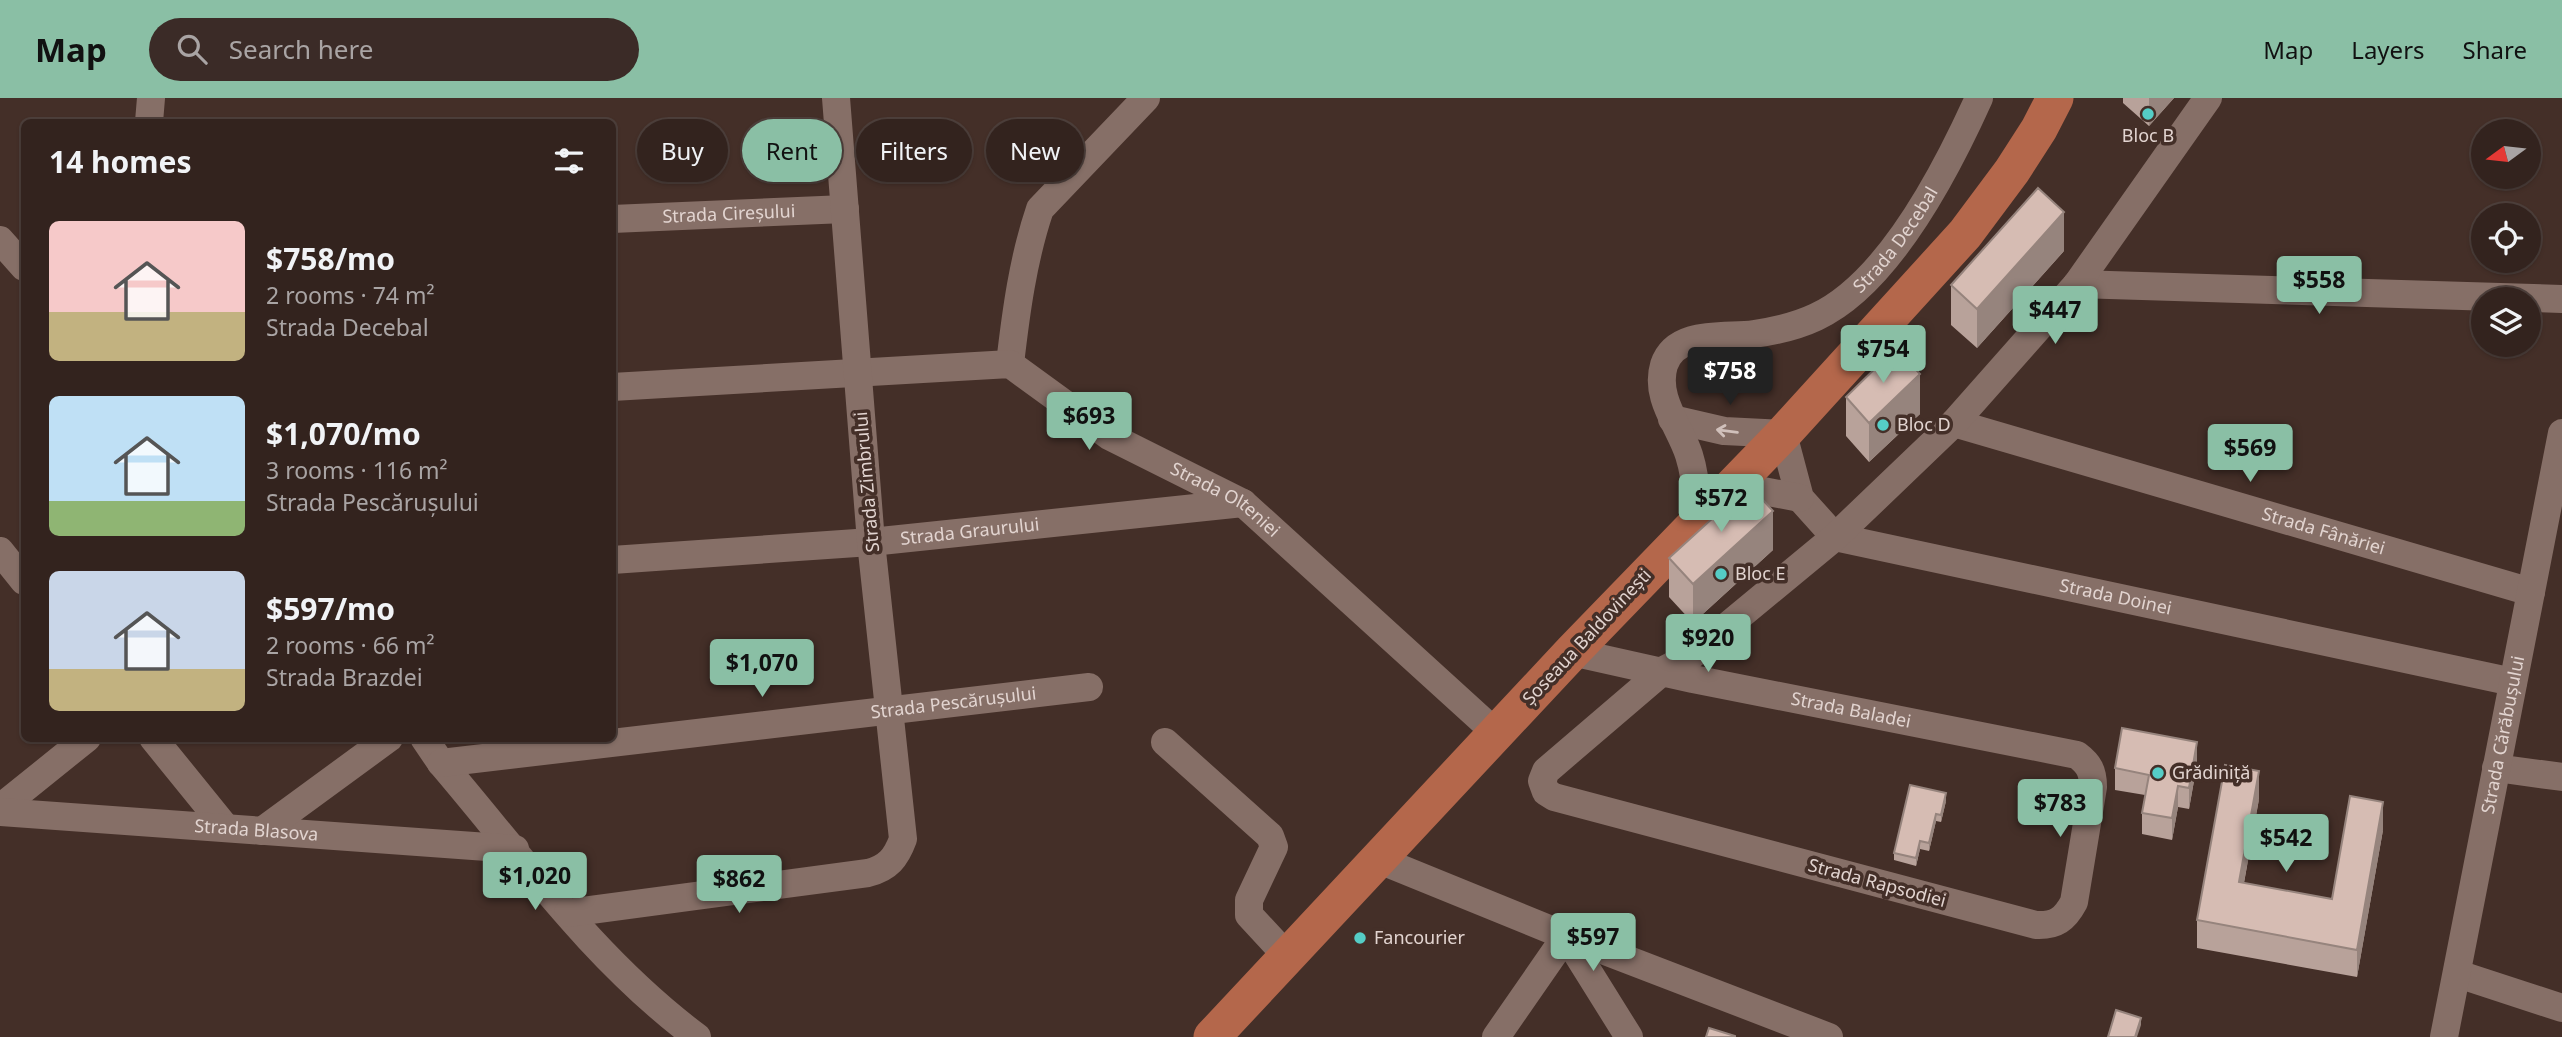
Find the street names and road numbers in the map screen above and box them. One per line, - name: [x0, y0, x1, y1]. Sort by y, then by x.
- street label: Strada Decebal: [1847, 182, 1943, 298]
- street label: Strada Cireșului: [662, 198, 796, 228]
- street label: Strada Zimbrului: [848, 411, 884, 553]
- street label: Strada Olteniei: [1167, 456, 1286, 542]
- street label: Strada Fânăriei: [2259, 501, 2388, 560]
- street label: Strada Graurului: [899, 511, 1041, 550]
- street label: Șoseaua Baldovinești: [1517, 563, 1656, 710]
- street label: Strada Doinei: [2058, 572, 2174, 620]
- street label: Strada Cărăbușului: [2475, 653, 2529, 816]
- street label: Strada Pescărușului: [869, 680, 1038, 724]
- street label: Strada Baladei: [1789, 686, 1913, 733]
- street label: Strada Blasova: [194, 813, 319, 846]
- street label: Strada Rapsodiei: [1806, 852, 1949, 912]

